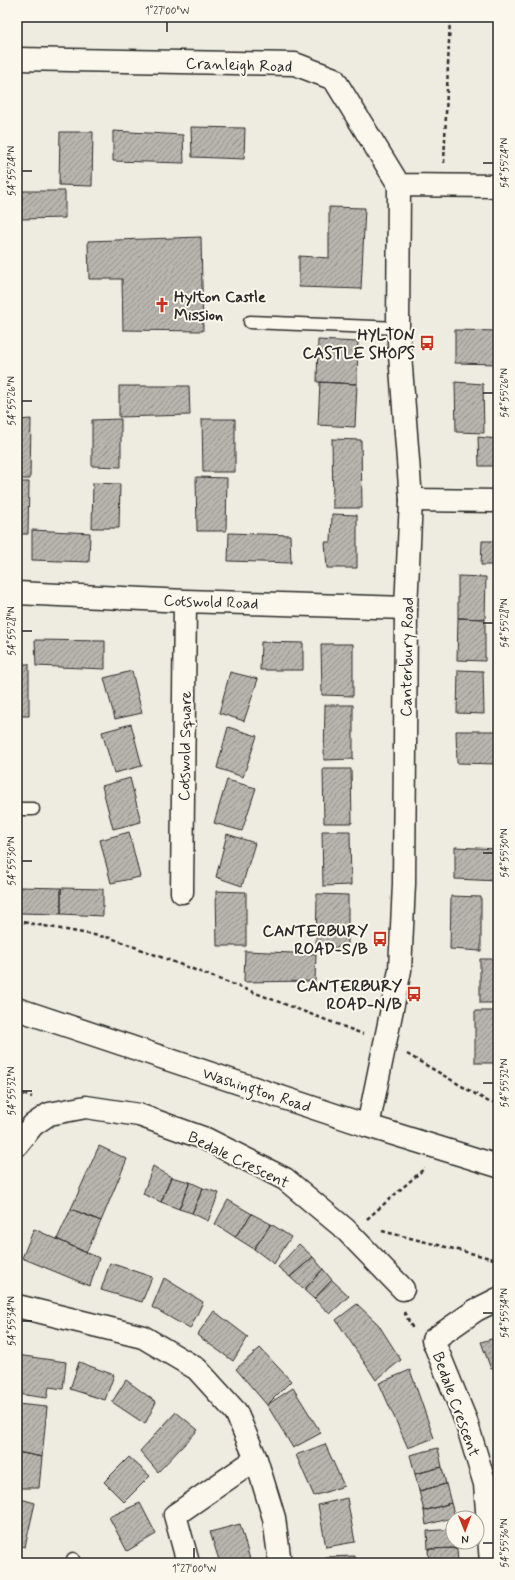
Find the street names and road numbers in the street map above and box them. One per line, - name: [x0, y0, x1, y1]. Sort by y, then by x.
- street label: Cranleigh Road: [185, 53, 292, 78]
- street label: Cotswold Road: [163, 590, 259, 615]
- street label: Canterbury Road: [396, 597, 419, 717]
- street label: Cotswold Square: [174, 690, 197, 801]
- street label: Washington Road: [199, 1063, 314, 1119]
- street label: Bedale Crescent: [184, 1127, 293, 1194]
- street label: Bedale Crescent: [427, 1349, 484, 1460]

